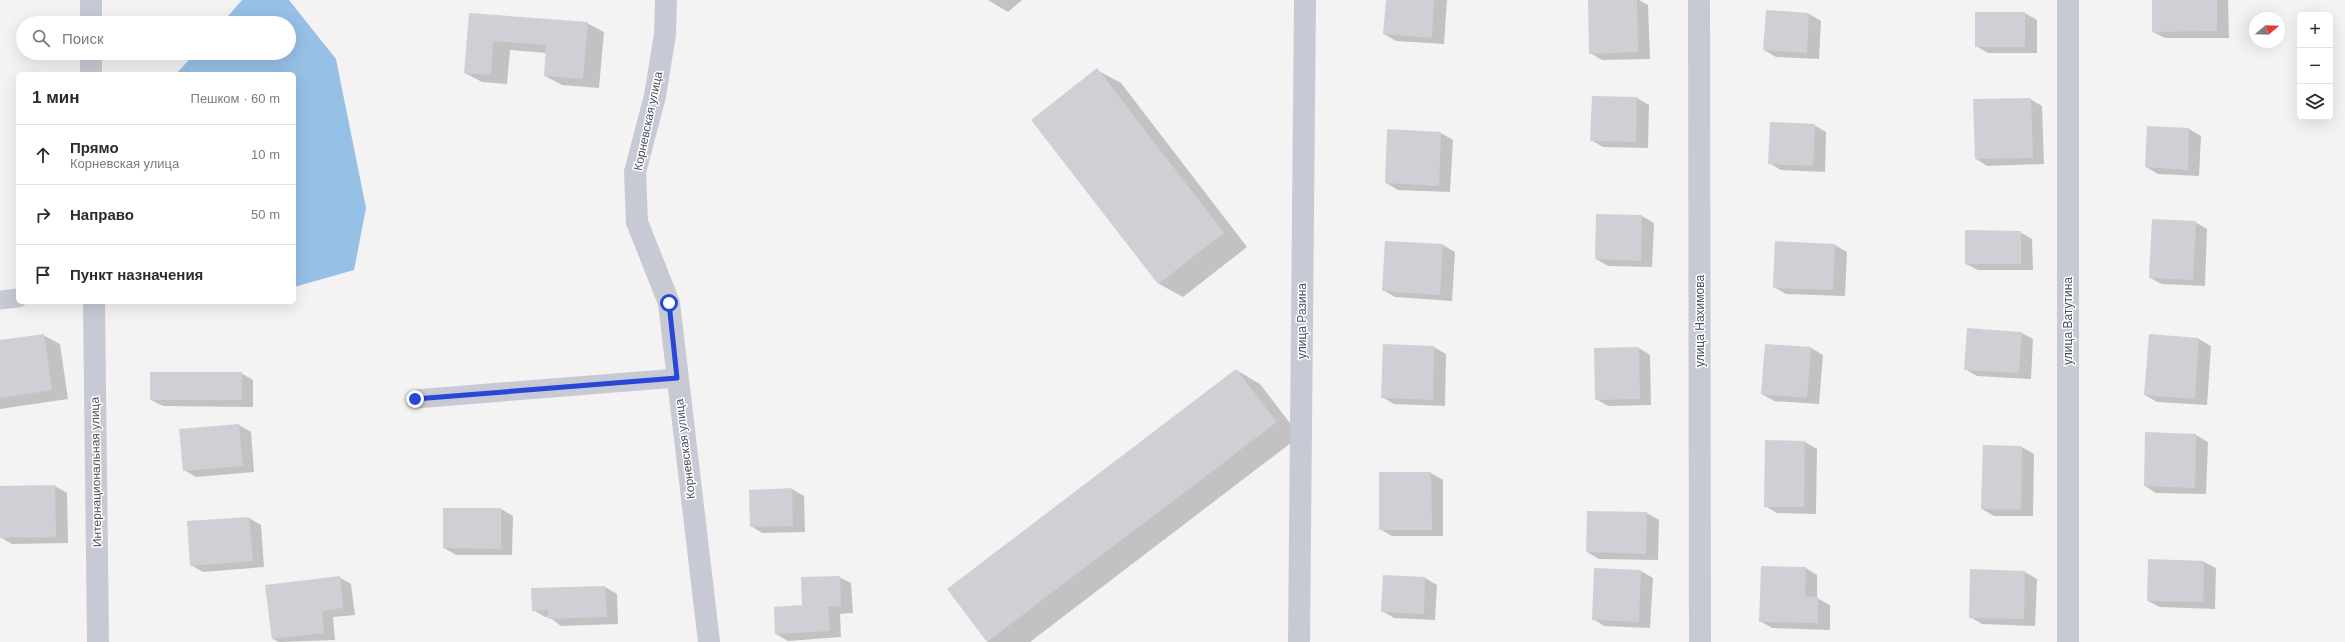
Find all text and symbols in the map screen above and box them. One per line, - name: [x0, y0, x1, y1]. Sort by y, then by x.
- north arrow: [2249, 12, 2285, 48]
- map controls: [2297, 12, 2333, 120]
- button: +: [2297, 12, 2333, 48]
- search box: [16, 16, 296, 60]
- icon: search: [30, 27, 52, 49]
- text: Поиск: [62, 30, 104, 47]
- button: −: [2297, 48, 2333, 84]
- street label: Корневская улица: [631, 70, 665, 172]
- button: layers: [2297, 84, 2333, 120]
- text: 1 мин: [32, 88, 79, 107]
- text: Пешком · 60 m: [191, 91, 280, 106]
- text: Прямо: [70, 139, 119, 156]
- icon: ahead: [32, 144, 54, 166]
- text: 10 m: [251, 147, 280, 162]
- text: Корневская улица: [70, 156, 179, 171]
- icon: right: [32, 204, 54, 226]
- text: Направо: [70, 206, 134, 223]
- text: 50 m: [251, 207, 280, 222]
- icon: arrive: [32, 264, 54, 286]
- text: Пункт назначения: [70, 266, 203, 283]
- street label: улица Нахимова: [1693, 275, 1707, 367]
- street label: улица Ватутина: [2061, 277, 2075, 365]
- street label: улица Разина: [1295, 283, 1309, 359]
- route start: [660, 294, 678, 312]
- route end: [406, 390, 424, 408]
- street label: Интернациональная улица: [88, 396, 104, 547]
- street label: Корневская улица: [672, 398, 698, 500]

